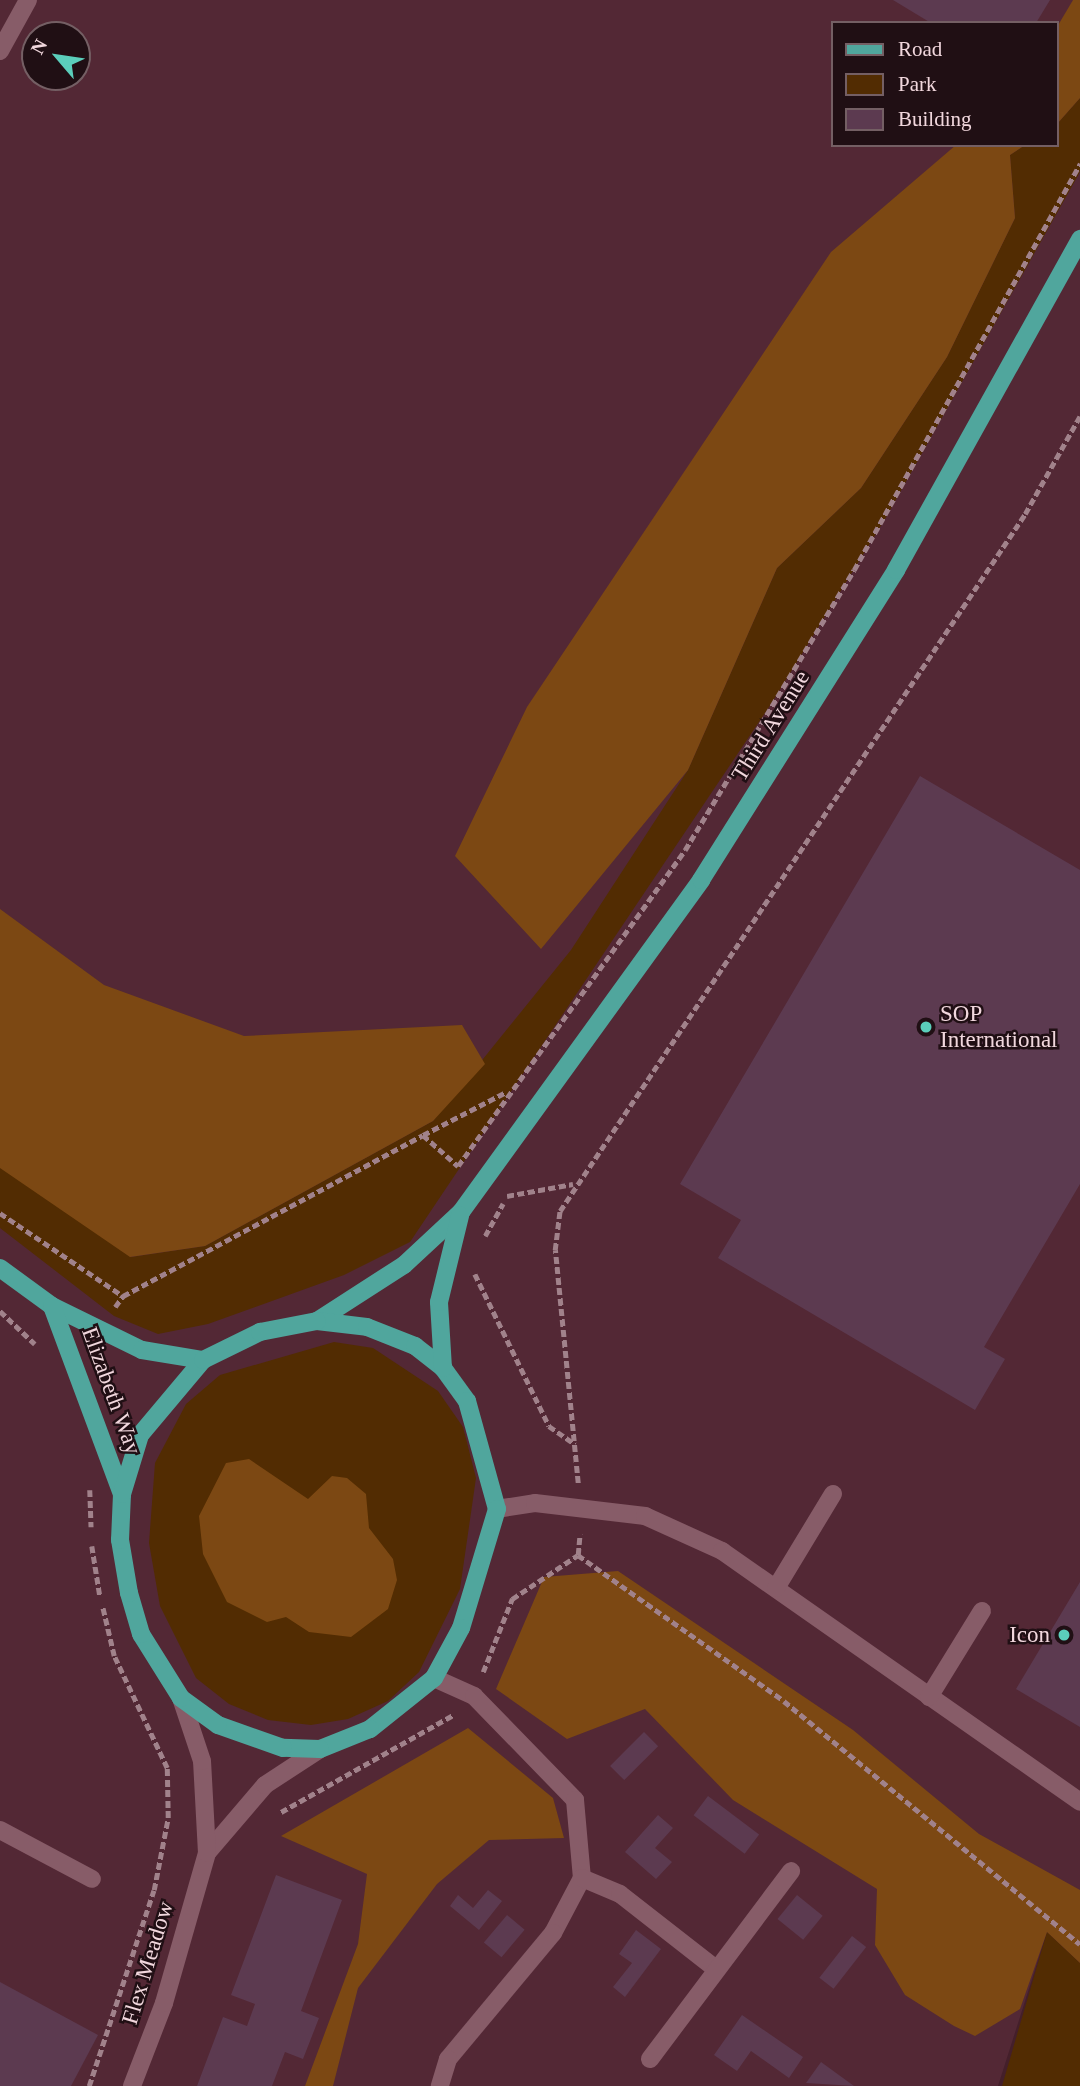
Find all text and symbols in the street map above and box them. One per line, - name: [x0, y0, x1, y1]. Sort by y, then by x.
- north arrow: [21, 21, 91, 91]
- legend: [832, 21, 1059, 147]
- text: N: [26, 35, 51, 58]
- text: Road: [898, 37, 942, 61]
- text: Park: [898, 72, 937, 96]
- text: Building: [898, 107, 972, 131]
- street label: Third Avenue: [726, 665, 816, 787]
- place label: SOP International: [940, 1000, 1058, 1054]
- marker: SOP International: [918, 1019, 934, 1035]
- street label: Elizabeth Way: [75, 1323, 147, 1459]
- place label: Icon: [1009, 1621, 1050, 1649]
- marker: Icon: [1056, 1627, 1072, 1643]
- street label: Flex Meadow: [116, 1898, 180, 2028]

